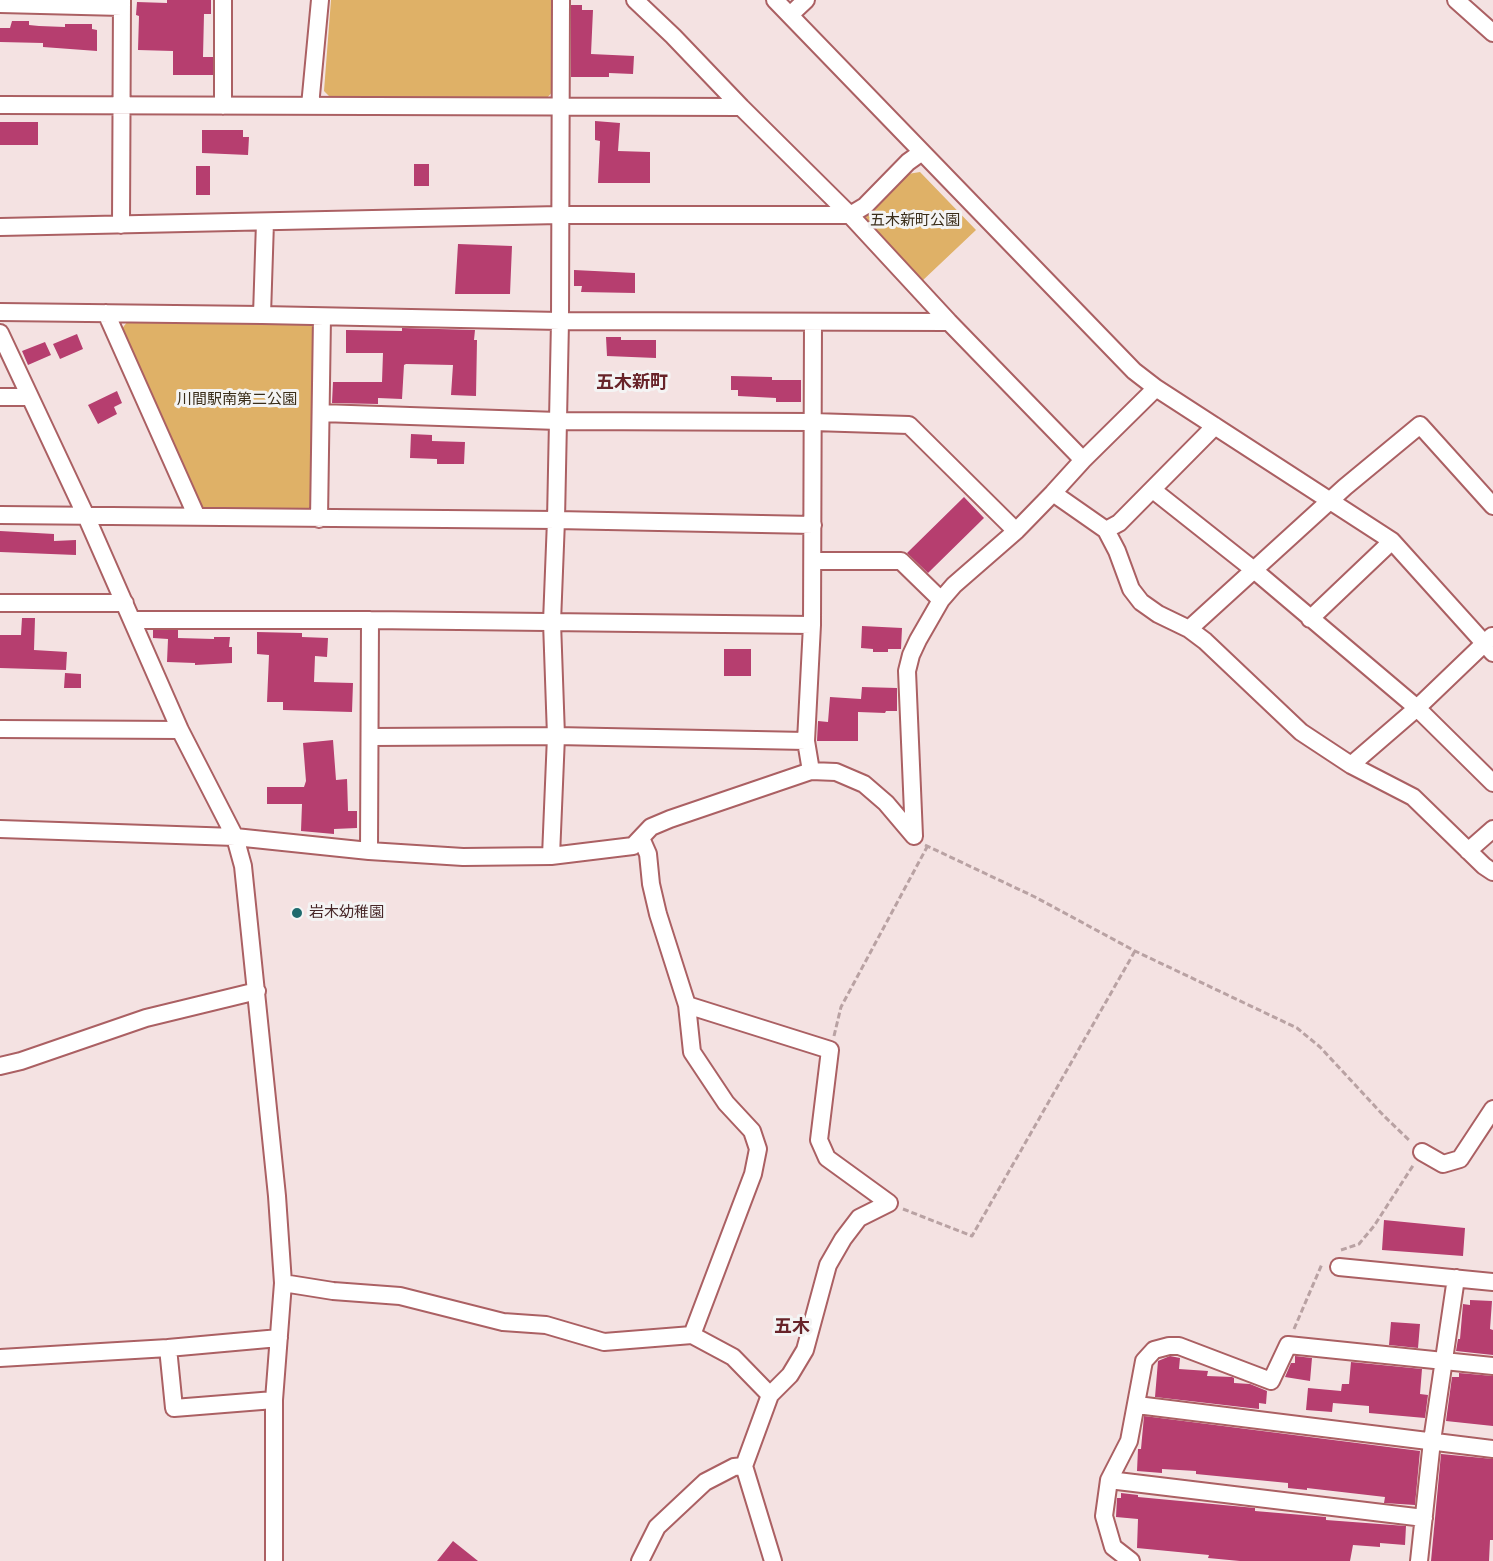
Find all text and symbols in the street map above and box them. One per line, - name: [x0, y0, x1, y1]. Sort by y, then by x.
- park label: 五木新町公園: [870, 212, 960, 230]
- district label: 五木新町: [596, 372, 668, 394]
- park label: 川間駅南第二公園: [177, 391, 297, 409]
- place label: 岩木幼稚園: [309, 904, 384, 922]
- marker: 岩木幼稚園: [290, 906, 304, 920]
- district label: 五木: [774, 1316, 810, 1338]

